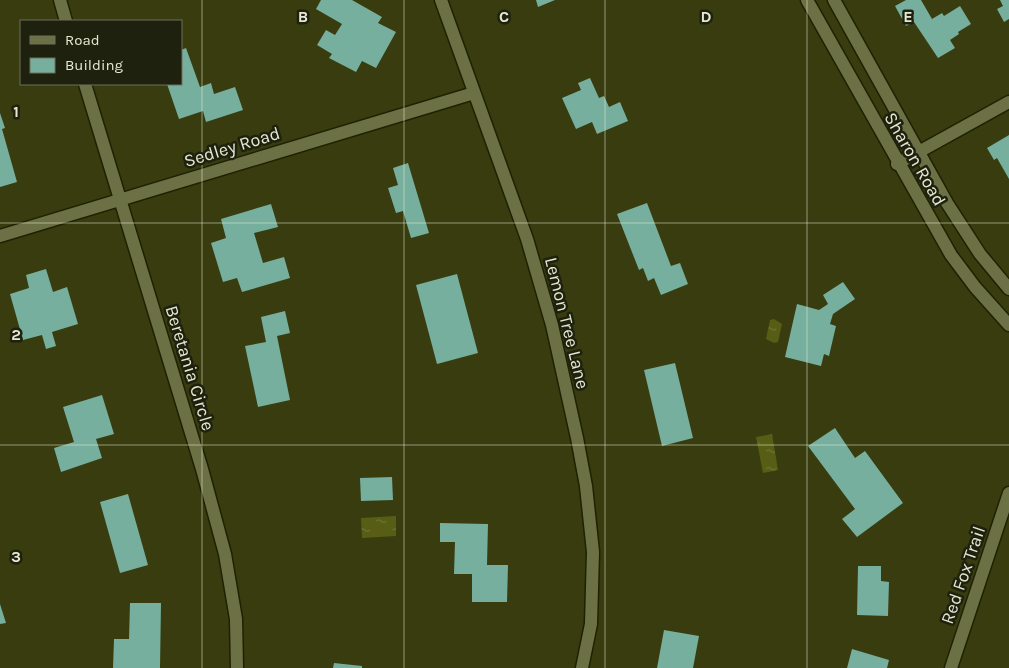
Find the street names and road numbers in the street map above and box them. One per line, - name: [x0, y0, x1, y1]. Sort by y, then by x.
- street label: Sharon Road: [879, 108, 951, 210]
- street label: Sedley Road: [181, 122, 283, 172]
- street label: Lemon Tree Lane: [540, 255, 594, 391]
- street label: Beretania Circle: [161, 303, 219, 433]
- street label: Red Fox Trail: [936, 523, 990, 627]

